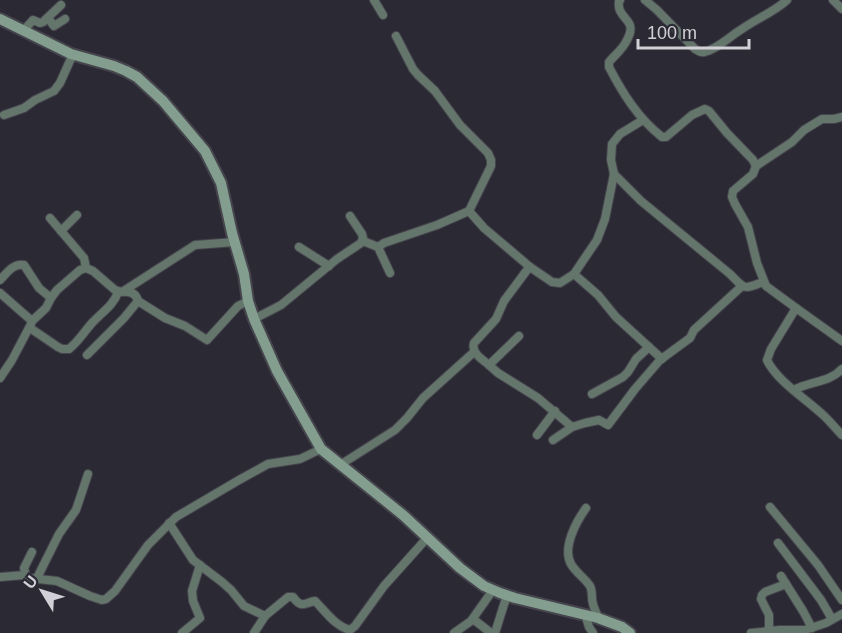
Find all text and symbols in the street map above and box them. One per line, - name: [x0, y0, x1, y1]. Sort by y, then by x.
- scale bar: [638, 12, 749, 50]
- text: 100 m: [647, 23, 697, 43]
- north arrow: [12, 561, 72, 621]
- text: U: [20, 572, 41, 592]

